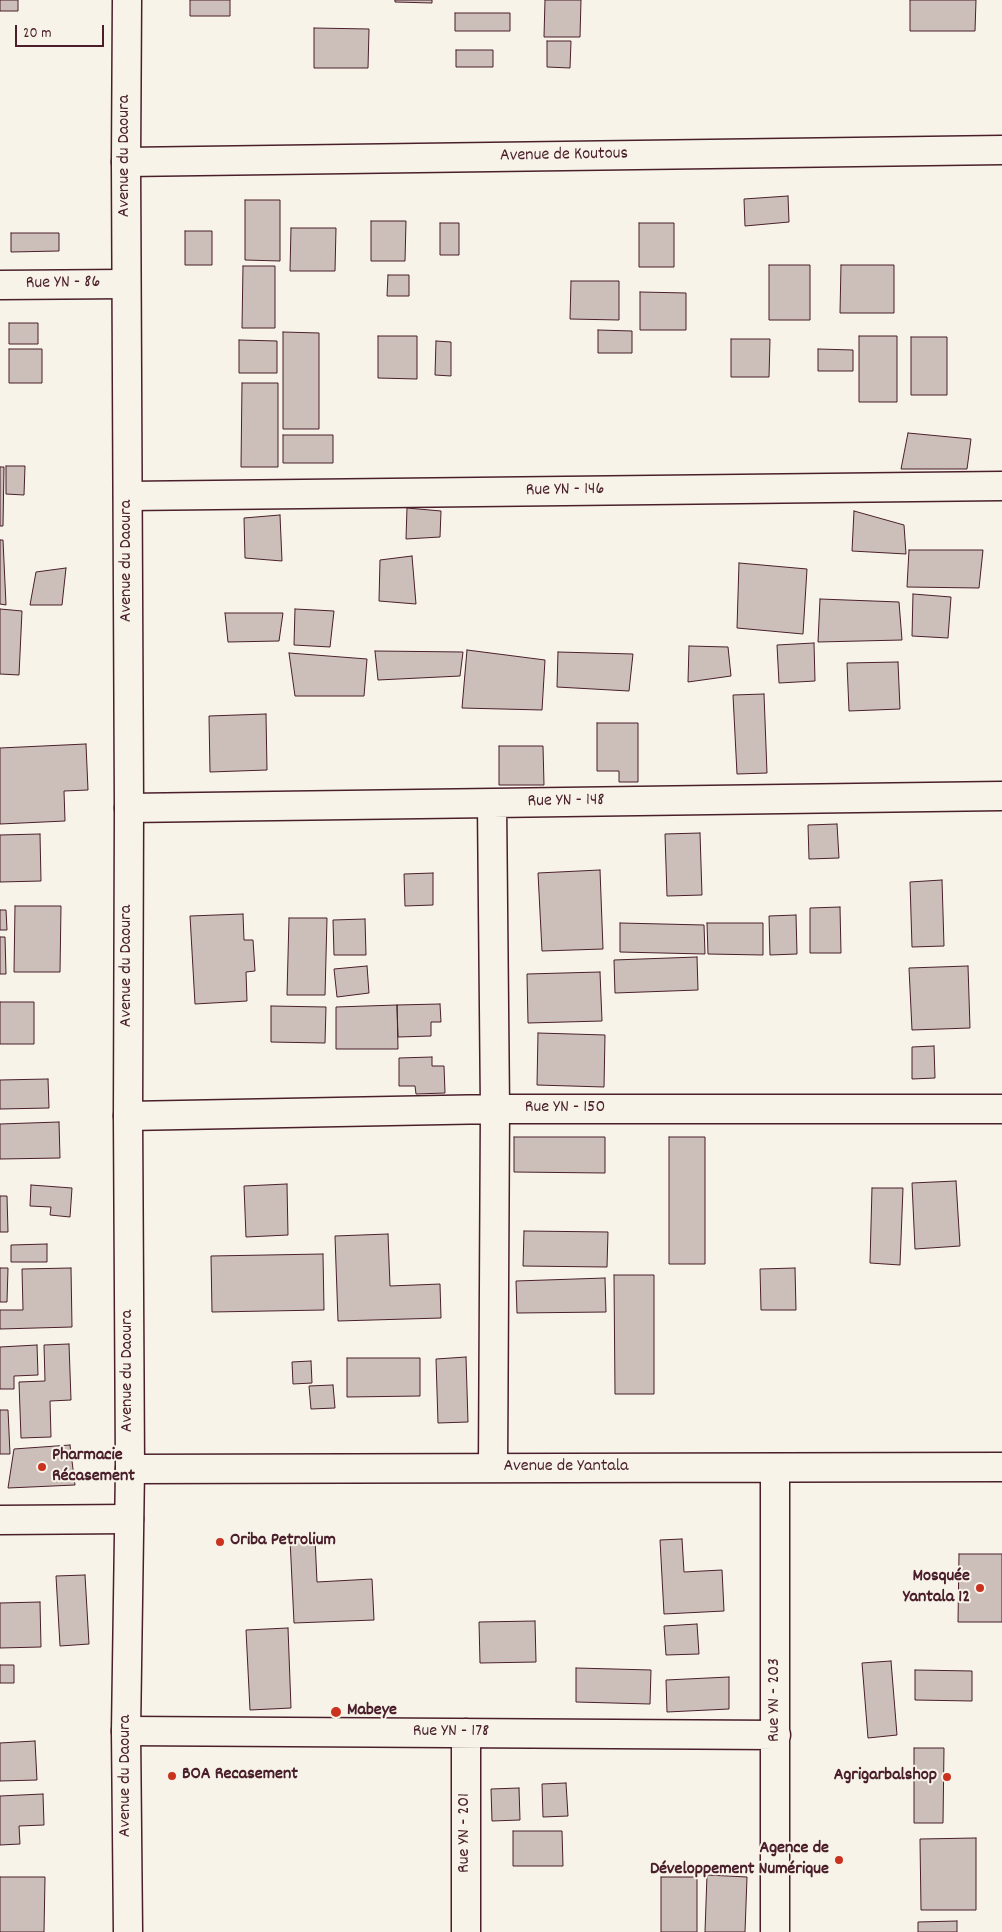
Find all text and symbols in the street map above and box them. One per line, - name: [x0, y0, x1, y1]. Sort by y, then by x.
- scale bar: [18, 15, 106, 47]
- text: 20 m: [23, 23, 51, 45]
- street label: Avenue du Daoura: [115, 95, 137, 217]
- street label: Avenue de Koutous: [500, 144, 628, 168]
- street label: Rue YN - 86: [26, 273, 100, 295]
- street label: Rue YN - 146: [525, 480, 605, 502]
- street label: Avenue du Daoura: [117, 500, 139, 622]
- street label: Rue YN - 148: [527, 791, 605, 813]
- street label: Avenue du Daoura: [117, 905, 139, 1027]
- street label: Rue YN - 150: [525, 1098, 605, 1120]
- street label: Avenue du Daoura: [118, 1310, 140, 1432]
- place label: Pharmacie Récasement: [52, 1446, 135, 1488]
- street label: Avenue de Yantala: [503, 1457, 629, 1479]
- marker: Pharmacie Récasement: [36, 1461, 48, 1473]
- place label: Oriba Petrolium: [230, 1531, 336, 1553]
- marker: Oriba Petrolium: [214, 1536, 226, 1548]
- place label: Mosquée Yantala 12: [903, 1567, 970, 1610]
- marker: Mosquée Yantala 12: [974, 1582, 986, 1594]
- street label: Rue YN - 203: [765, 1658, 787, 1742]
- place label: Mabeye: [347, 1701, 397, 1723]
- marker: Mabeye: [329, 1705, 343, 1719]
- street label: Avenue du Daoura: [116, 1715, 138, 1837]
- street label: Rue YN - 178: [413, 1722, 489, 1744]
- place label: BOA Recasement: [182, 1765, 298, 1787]
- place label: Agrigarbalshop: [834, 1766, 937, 1788]
- marker: BOA Recasement: [166, 1770, 178, 1782]
- marker: Agrigarbalshop: [941, 1771, 953, 1783]
- street label: Rue YN - 201: [455, 1793, 477, 1873]
- place label: Agence de Développement Numérique: [650, 1839, 829, 1882]
- marker: Agence de Développement Numérique: [833, 1854, 845, 1866]

